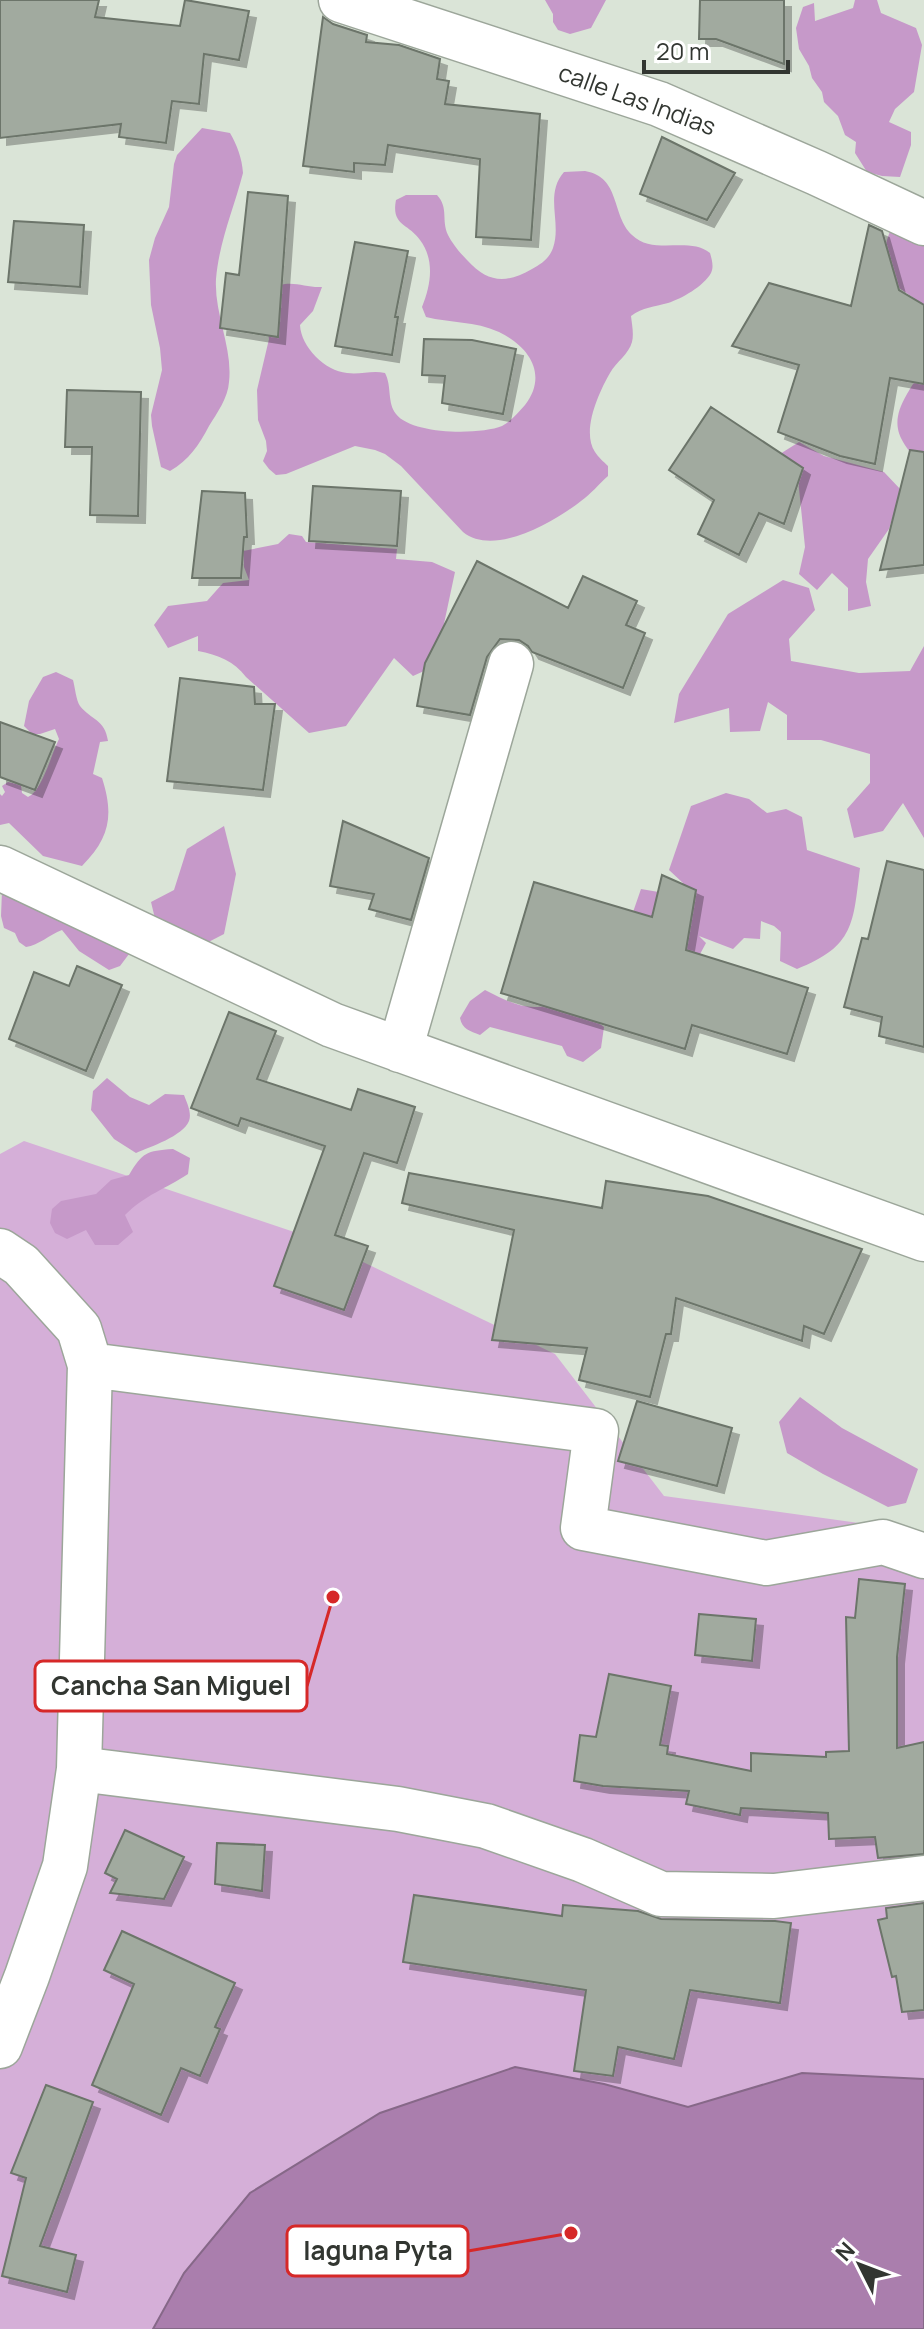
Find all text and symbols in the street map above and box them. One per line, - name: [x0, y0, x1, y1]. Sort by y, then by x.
- scale bar: [644, 24, 788, 74]
- text: 20 m: [656, 34, 709, 67]
- street label: calle Las Indias: [554, 55, 721, 142]
- callout: Cancha San Miguel: [35, 1661, 307, 1711]
- text: Cancha San Miguel: [51, 1667, 291, 1703]
- north arrow: [820, 2225, 900, 2305]
- callout: laguna Pyta: [287, 2226, 468, 2276]
- text: laguna Pyta: [303, 2232, 453, 2268]
- text: N: [829, 2236, 862, 2268]

